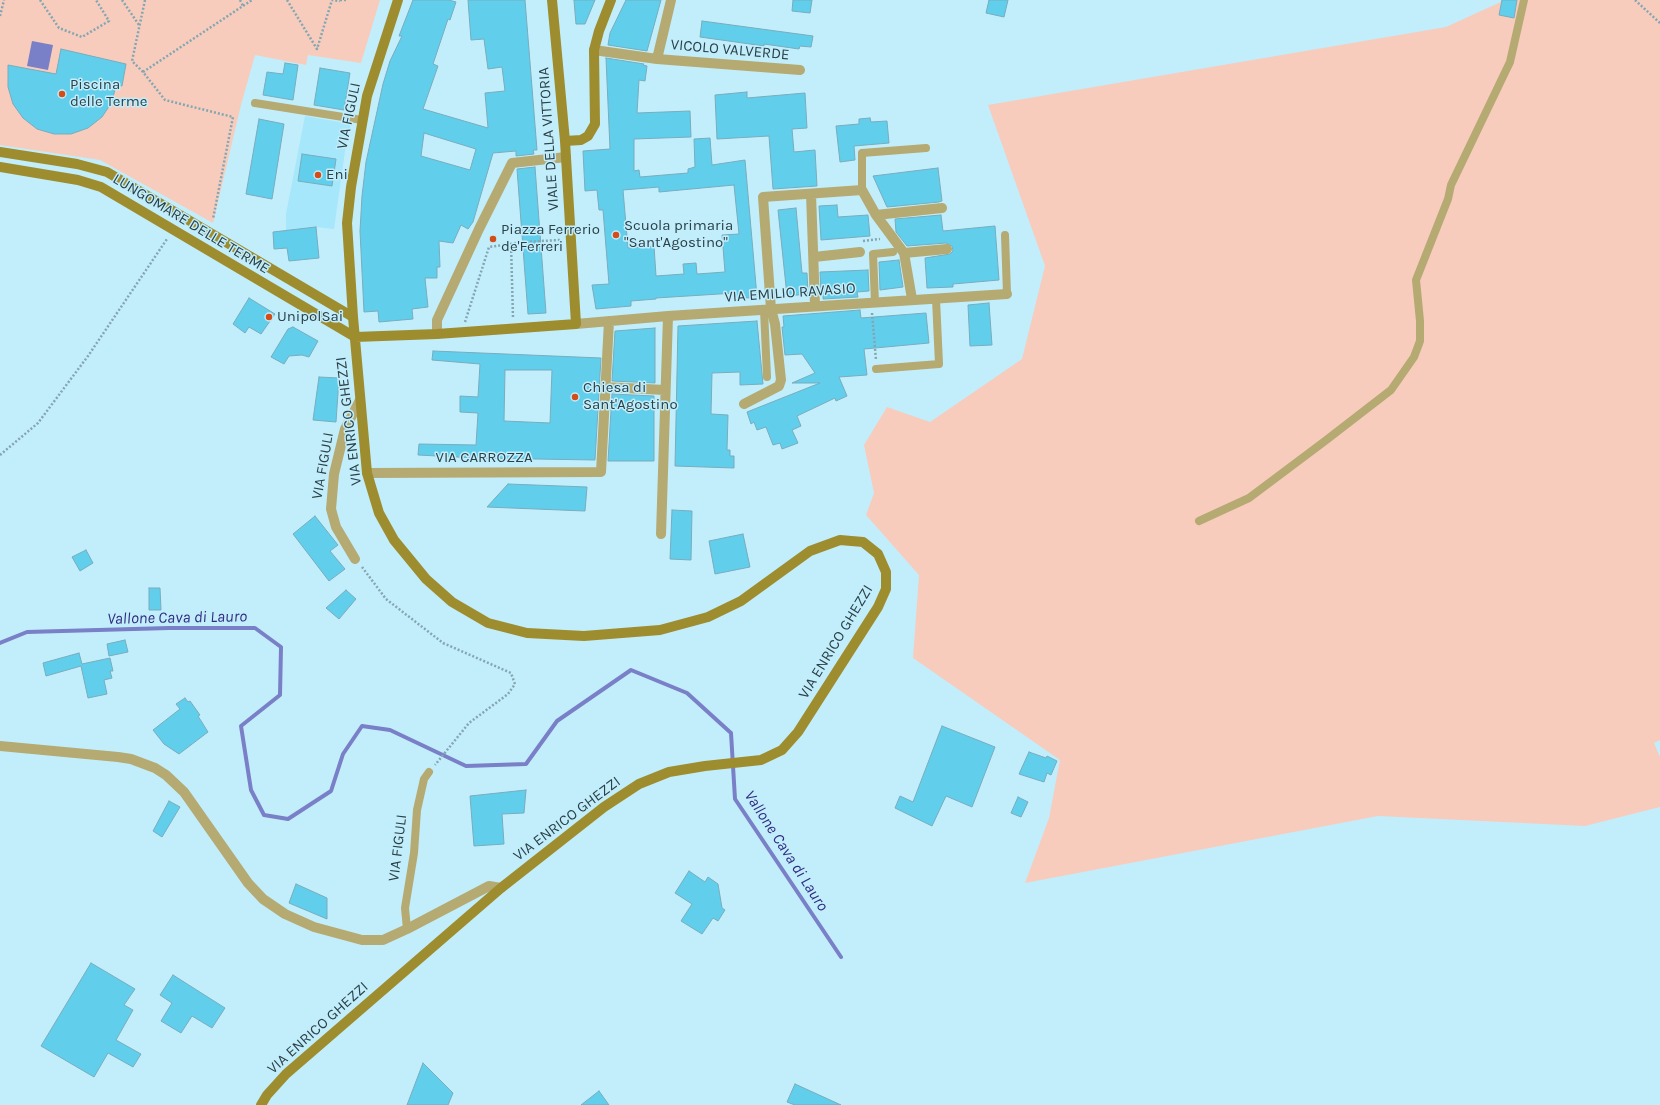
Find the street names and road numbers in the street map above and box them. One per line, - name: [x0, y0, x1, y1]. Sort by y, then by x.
- street label: VICOLO VALVERDE: [670, 36, 790, 64]
- street label: VIALE DELLA VITTORIA: [535, 66, 563, 212]
- street label: VIA FIGULI: [333, 81, 365, 151]
- street label: LUNGOMARE DELLE TERME: [109, 170, 273, 278]
- street label: VIA EMILIO RAVASIO: [724, 279, 856, 307]
- street label: VIA ENRICO GHEZZI: [332, 356, 366, 486]
- street label: VIA FIGULI: [308, 431, 338, 501]
- street label: VIA CARROZZA: [435, 449, 533, 467]
- street label: VIA ENRICO GHEZZI: [795, 582, 877, 702]
- street label: VIA ENRICO GHEZZI: [510, 773, 624, 865]
- street label: VIA FIGULI: [385, 813, 411, 883]
- street label: VIA ENRICO GHEZZI: [264, 978, 372, 1078]

